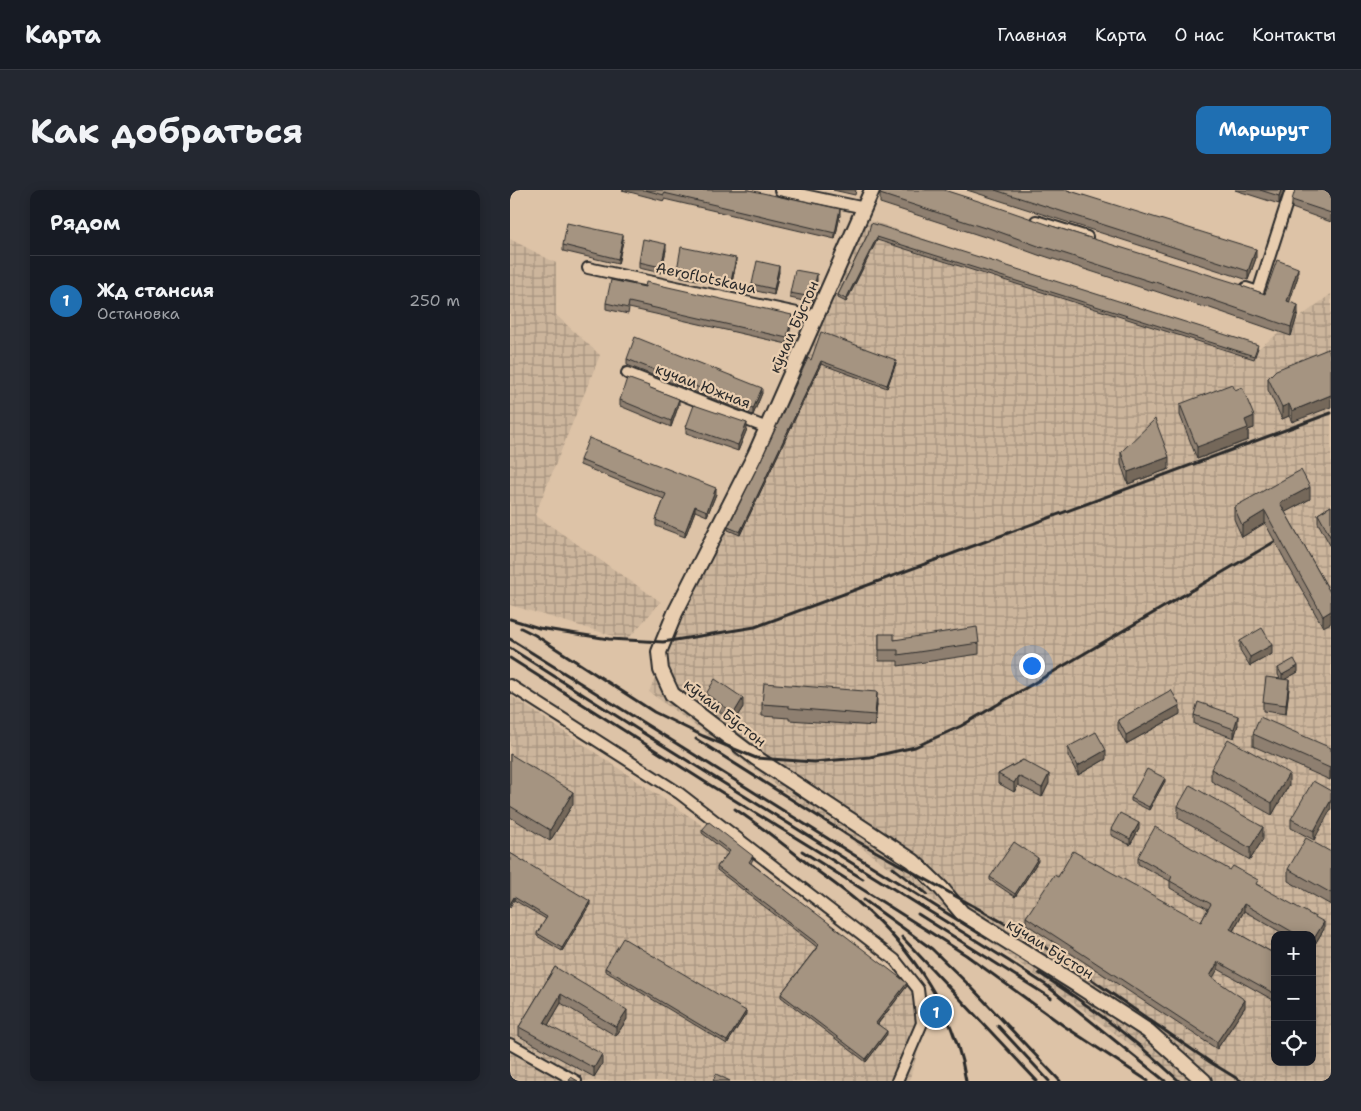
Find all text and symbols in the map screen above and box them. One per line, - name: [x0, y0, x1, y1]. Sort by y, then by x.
- text: Карта: [25, 19, 101, 51]
- text: Главная: [997, 23, 1067, 47]
- text: Карта: [1095, 23, 1147, 47]
- text: О нас: [1175, 23, 1224, 47]
- text: Контакты: [1252, 23, 1336, 47]
- button: Маршрут: [1196, 106, 1331, 154]
- text: Как добраться: [30, 107, 303, 154]
- text: Рядом: [50, 209, 120, 237]
- street label: Aeroflotskaya: [654, 258, 759, 299]
- text: Жд стансия: [97, 278, 214, 303]
- street label: кӯчаи Бӯстон: [765, 278, 823, 376]
- text: 1: [62, 290, 70, 311]
- text: 250 m: [409, 290, 460, 311]
- text: Остановка: [97, 303, 180, 324]
- street label: кучаи Южная: [653, 359, 753, 413]
- your location: [1019, 653, 1045, 679]
- street label: кӯчаи Бӯстон: [680, 675, 770, 751]
- street label: кӯчаи Бӯстон: [1003, 914, 1097, 984]
- map controls: [1271, 931, 1316, 1066]
- button: +: [1271, 931, 1316, 976]
- button: −: [1271, 976, 1316, 1021]
- pin: 1: [920, 993, 952, 1031]
- button: locate: [1271, 1021, 1316, 1066]

